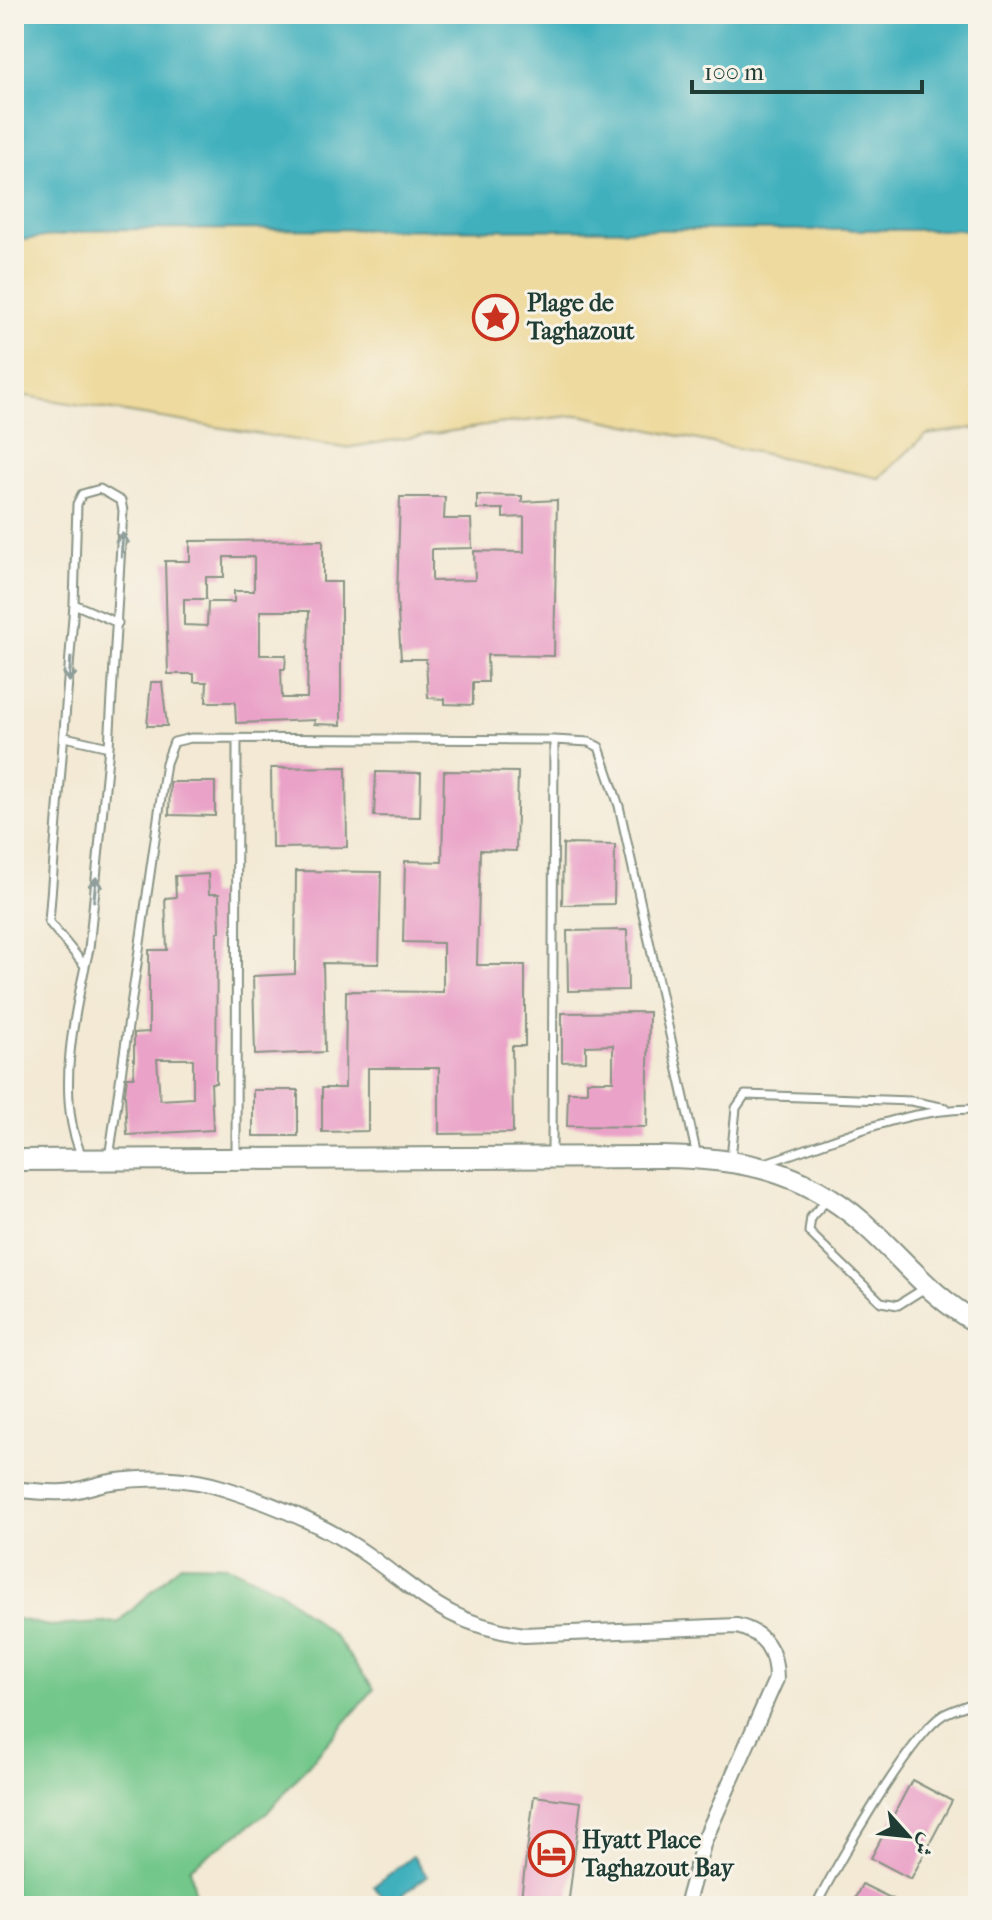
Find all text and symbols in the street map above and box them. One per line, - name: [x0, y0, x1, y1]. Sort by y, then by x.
- scale bar: [692, 44, 922, 94]
- text: 100 m: [704, 58, 764, 86]
- place label: Plage de Taghazout: [526, 289, 635, 345]
- place icon: Plage de Taghazout: [472, 293, 520, 341]
- one-way arrow: [114, 532, 129, 559]
- one-way arrow: [62, 656, 77, 683]
- one-way arrow: [88, 876, 103, 903]
- north arrow: [868, 1796, 948, 1876]
- place label: Hyatt Place Taghazout Bay: [581, 1826, 735, 1882]
- text: ش: [908, 1829, 941, 1860]
- hotel icon: Hyatt Place Taghazout Bay: [527, 1830, 575, 1878]

